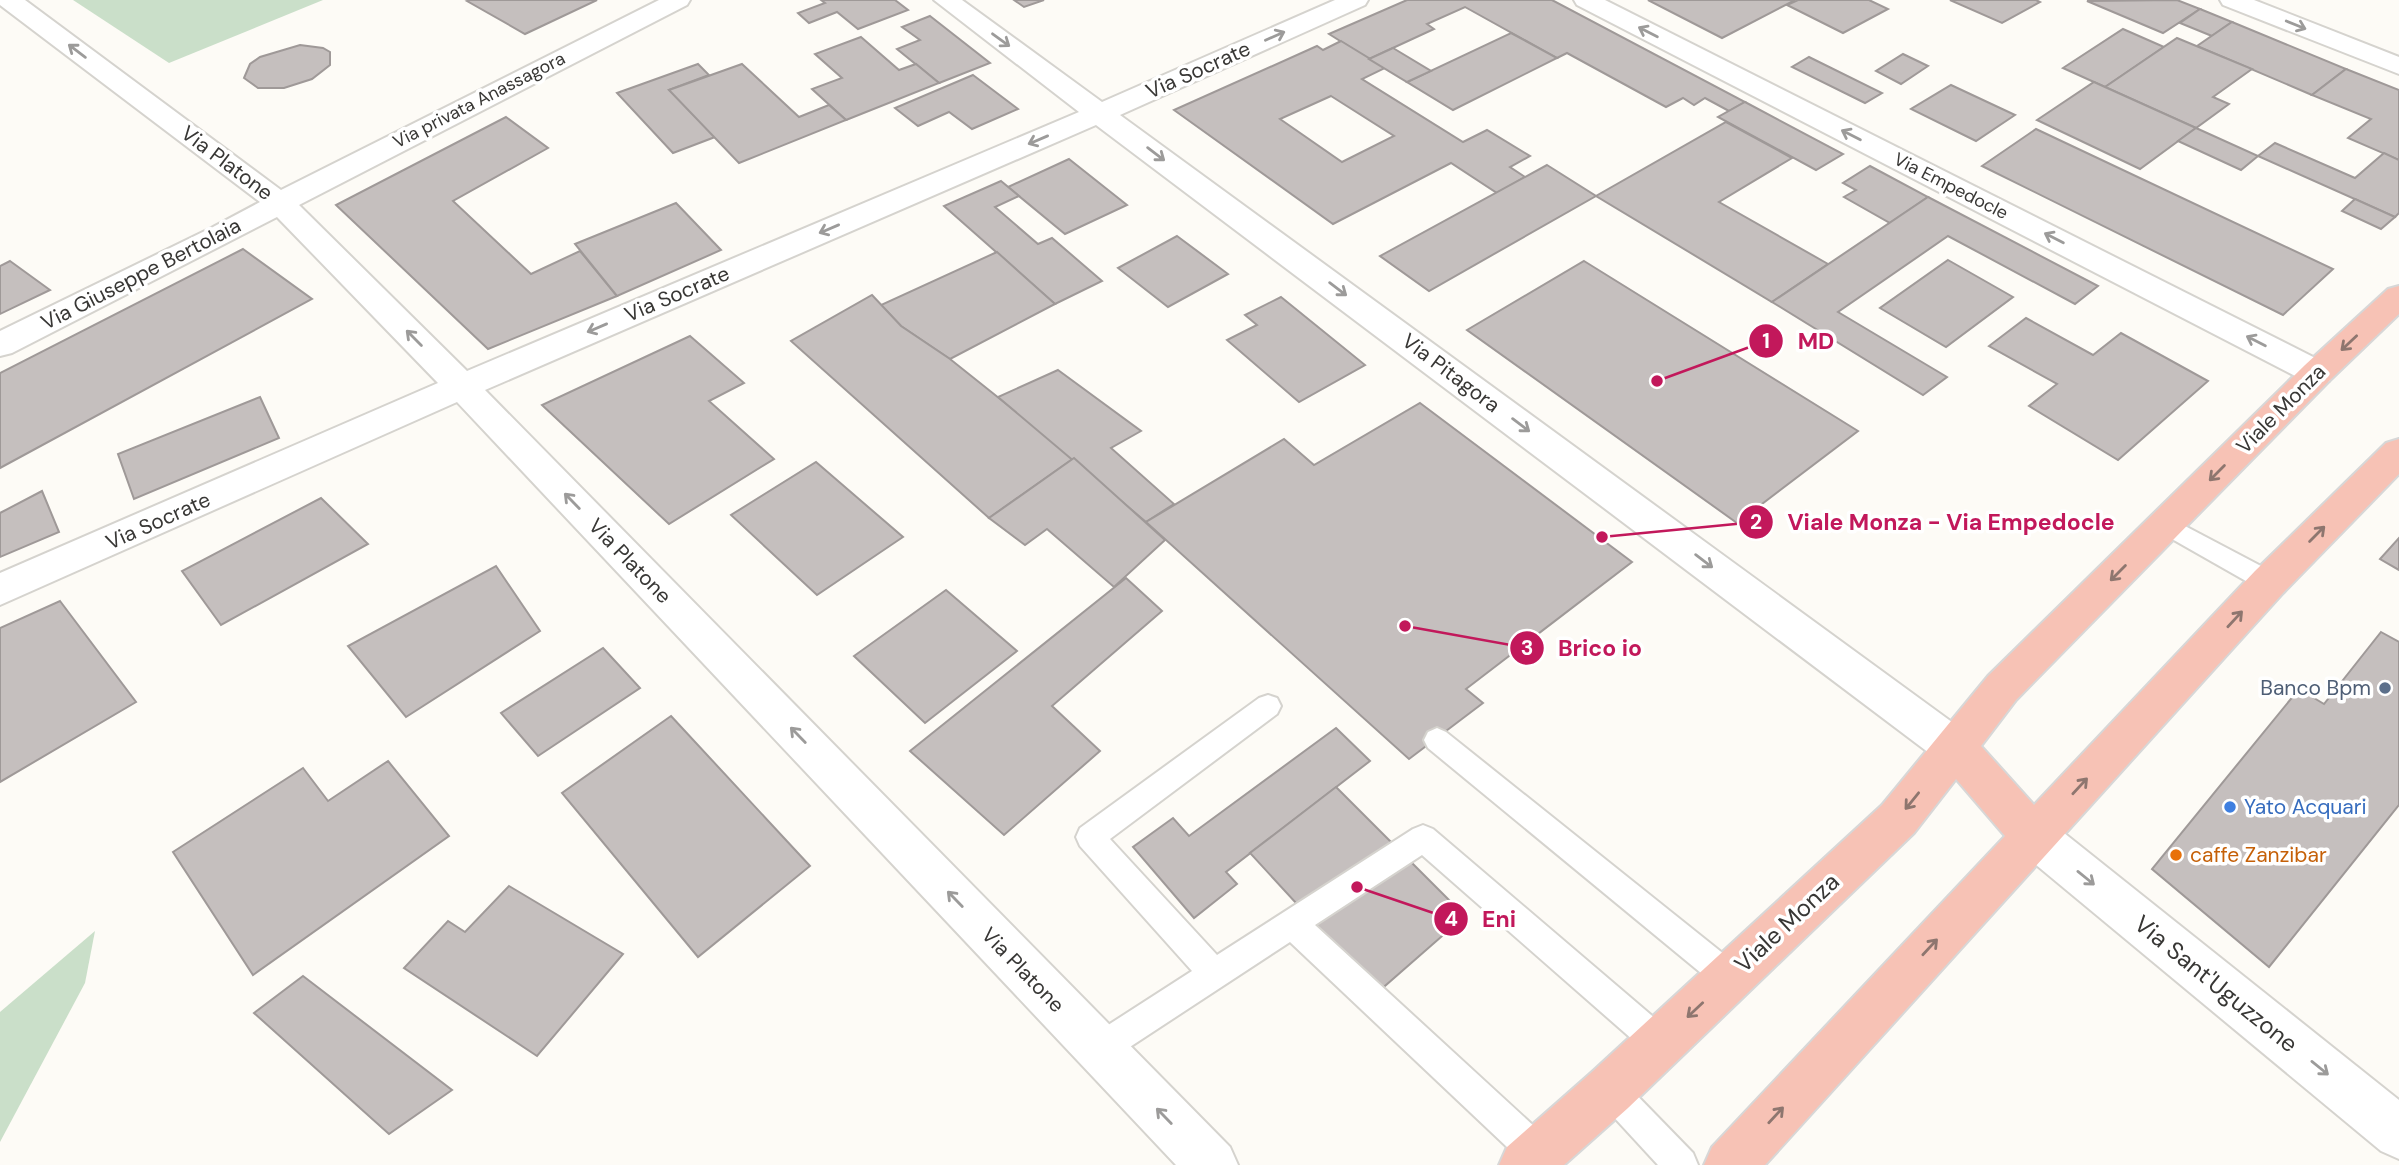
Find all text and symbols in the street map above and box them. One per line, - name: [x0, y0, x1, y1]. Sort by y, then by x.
- one-way arrow: [2284, 20, 2306, 33]
- one-way arrow: [1638, 24, 1659, 38]
- one-way arrow: [1264, 29, 1286, 42]
- one-way arrow: [991, 33, 1010, 47]
- street label: Via Socrate: [1141, 35, 1255, 105]
- one-way arrow: [68, 43, 86, 58]
- street label: Via privata Anassagora: [389, 46, 569, 154]
- street label: Via Platone: [175, 119, 279, 207]
- one-way arrow: [1841, 128, 1862, 141]
- one-way arrow: [1028, 134, 1050, 147]
- one-way arrow: [1146, 146, 1165, 161]
- street label: Via Empedocle: [1890, 147, 2012, 225]
- street label: Via Giuseppe Bertolaia: [36, 211, 246, 337]
- one-way arrow: [819, 223, 840, 236]
- one-way arrow: [2044, 231, 2065, 245]
- street label: Via Socrate: [620, 259, 734, 329]
- one-way arrow: [1329, 282, 1347, 297]
- callout: MD: [1748, 319, 1848, 363]
- one-way arrow: [587, 322, 609, 335]
- text: MD: [1798, 326, 1834, 356]
- street label: Via Pitagora: [1396, 327, 1506, 419]
- text: 1: [1762, 327, 1770, 355]
- one-way arrow: [406, 330, 423, 347]
- one-way arrow: [2247, 334, 2267, 348]
- one-way arrow: [2341, 335, 2358, 352]
- street label: Viale Monza: [2230, 358, 2332, 460]
- one-way arrow: [1511, 418, 1530, 432]
- one-way arrow: [2209, 465, 2226, 482]
- street label: Via Socrate: [101, 486, 215, 556]
- one-way arrow: [564, 492, 581, 509]
- callout: Viale Monza - Via Empedocle: [1739, 500, 2129, 544]
- text: Viale Monza - Via Empedocle: [1787, 507, 2115, 537]
- text: 2: [1750, 508, 1762, 536]
- street label: Via Platone: [582, 512, 678, 610]
- one-way arrow: [2309, 525, 2326, 542]
- one-way arrow: [1694, 553, 1713, 568]
- one-way arrow: [2110, 564, 2127, 581]
- one-way arrow: [2227, 610, 2243, 628]
- callout: Brico io: [1509, 626, 1656, 670]
- text: Brico io: [1558, 633, 1642, 663]
- text: 3: [1521, 634, 1533, 662]
- place label: Banco Bpm: [2260, 674, 2371, 702]
- marker: Banco Bpm: [2377, 680, 2393, 696]
- one-way arrow: [789, 727, 806, 744]
- one-way arrow: [2072, 778, 2089, 795]
- one-way arrow: [1905, 792, 1920, 810]
- place label: Yato Acquari: [2244, 793, 2367, 821]
- marker: Yato Acquari: [2222, 799, 2238, 815]
- place label: caffe Zanzibar: [2190, 841, 2327, 869]
- marker: caffe Zanzibar: [2168, 847, 2184, 863]
- street label: Viale Monza: [1728, 866, 1846, 979]
- one-way arrow: [2077, 871, 2095, 886]
- one-way arrow: [947, 891, 964, 908]
- callout: Eni: [1433, 897, 1530, 941]
- text: Eni: [1482, 904, 1516, 934]
- text: 4: [1444, 905, 1458, 933]
- street label: Via Sant'Uguzzone: [2128, 908, 2304, 1059]
- street label: Via Platone: [975, 921, 1071, 1019]
- one-way arrow: [1922, 939, 1939, 956]
- one-way arrow: [1687, 1001, 1704, 1018]
- one-way arrow: [2310, 1061, 2328, 1076]
- one-way arrow: [1768, 1106, 1784, 1124]
- one-way arrow: [1156, 1108, 1173, 1125]

